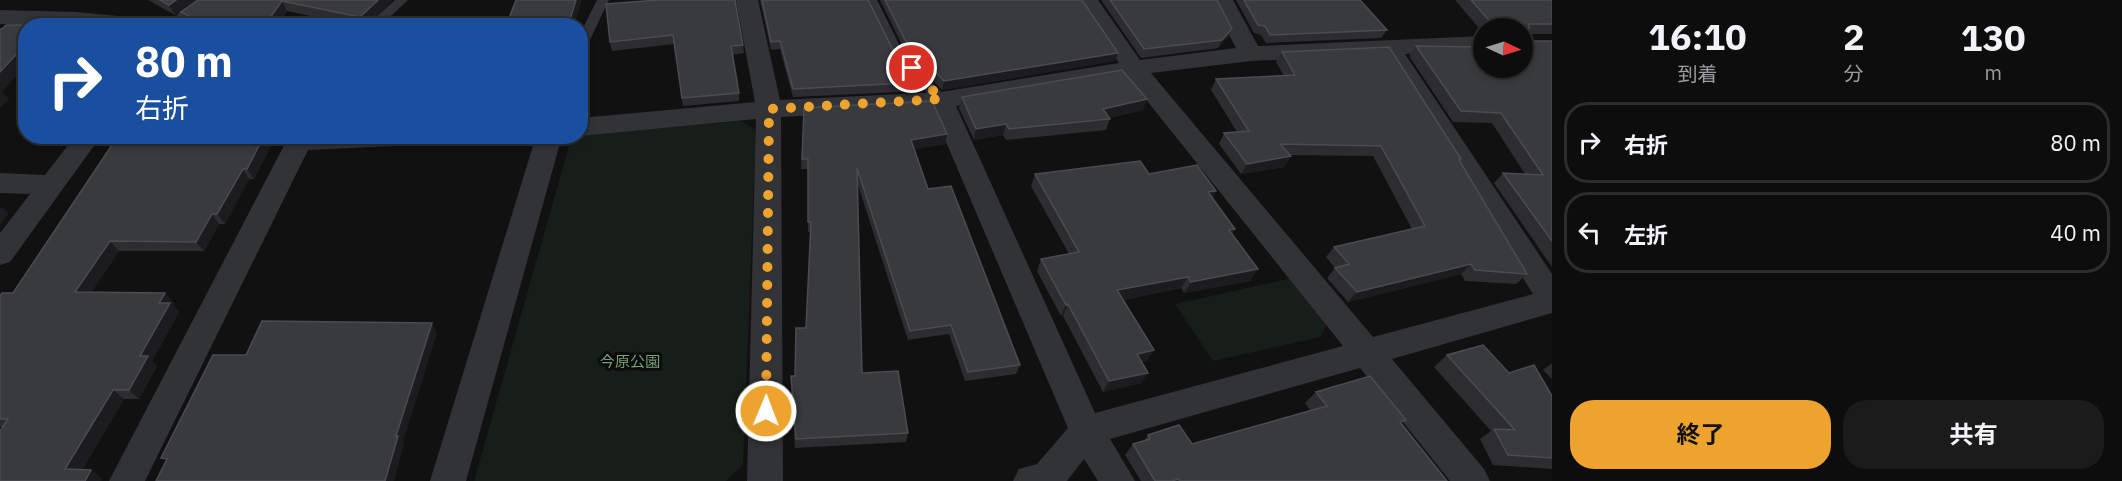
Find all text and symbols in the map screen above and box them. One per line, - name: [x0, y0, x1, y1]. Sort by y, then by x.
- text: 16:10: [1648, 13, 1747, 60]
- text: 2: [1843, 13, 1865, 60]
- text: 130: [1961, 14, 2026, 61]
- north arrow: [1473, 18, 1533, 78]
- map controls: [1473, 18, 1533, 78]
- text: 80 m: [135, 34, 233, 89]
- icon: right: [36, 42, 114, 120]
- pin: [886, 42, 937, 93]
- icon: arrive: [895, 51, 928, 84]
- text: m: [1985, 59, 2002, 86]
- text: 到着: [1677, 60, 1717, 87]
- text: 分: [1844, 60, 1864, 87]
- text: 右折: [135, 90, 189, 125]
- icon: right: [1573, 126, 1606, 159]
- text: 80 m: [2050, 128, 2101, 157]
- text: 右折: [1624, 130, 1668, 159]
- icon: left: [1573, 216, 1606, 249]
- text: 40 m: [2050, 218, 2101, 247]
- text: 左折: [1624, 220, 1668, 249]
- park label: 今原公園: [600, 352, 660, 371]
- position arrow: [734, 379, 798, 443]
- button: 終了: [1570, 400, 1831, 469]
- button: 共有: [1843, 400, 2104, 469]

